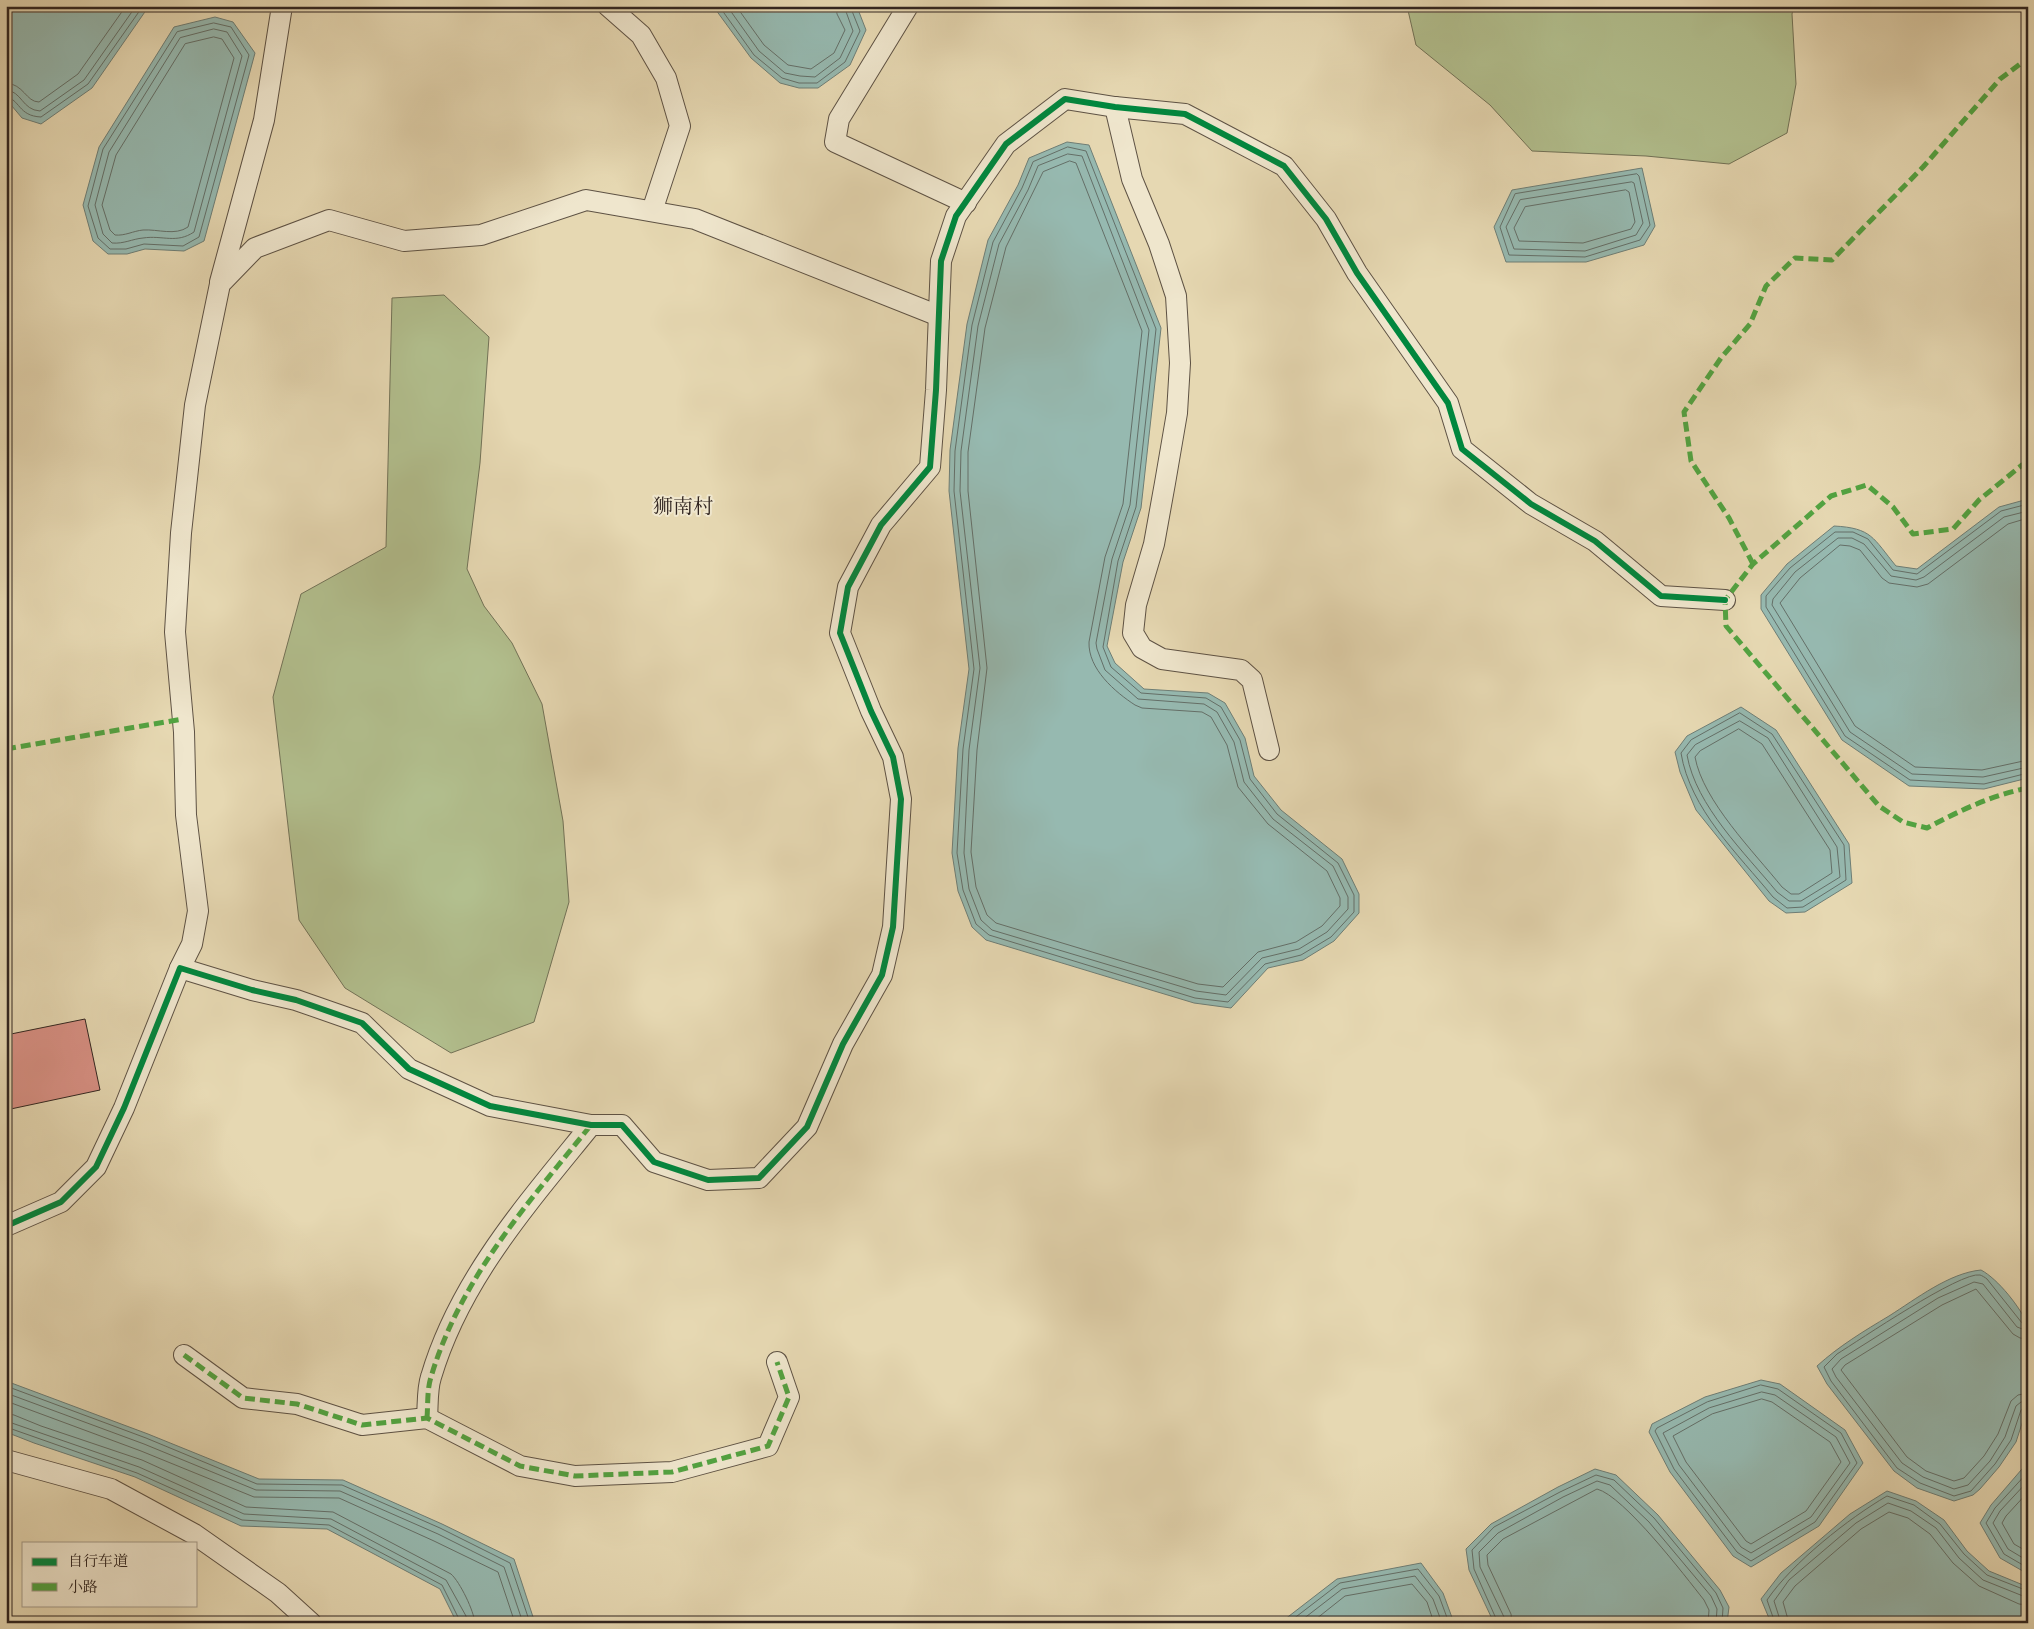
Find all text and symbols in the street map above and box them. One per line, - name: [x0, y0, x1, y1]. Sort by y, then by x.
- district label: 狮南村: [653, 494, 713, 518]
- legend: [22, 1542, 198, 1606]
- text: 自行车道: [68, 1552, 128, 1570]
- text: 小路: [68, 1578, 98, 1596]

